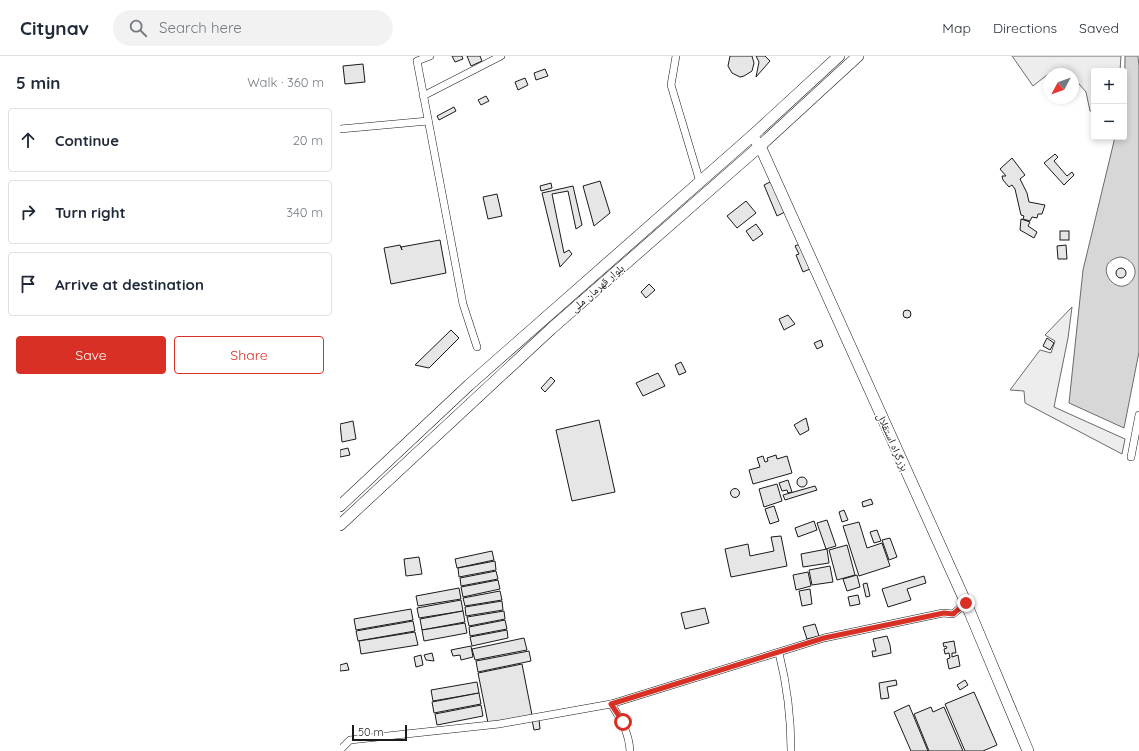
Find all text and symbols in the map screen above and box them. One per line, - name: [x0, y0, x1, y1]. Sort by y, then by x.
- search box: [113, 10, 393, 46]
- text: Citynav: [20, 16, 89, 40]
- icon: search: [127, 17, 149, 39]
- text: Search here: [159, 18, 242, 37]
- text: Map: [942, 19, 971, 37]
- text: Directions: [993, 19, 1057, 37]
- text: Saved: [1079, 19, 1119, 37]
- north arrow: [1043, 68, 1079, 104]
- map controls: [1091, 68, 1127, 140]
- button: +: [1091, 68, 1127, 104]
- text: 5 min: [16, 72, 60, 93]
- text: Walk · 360 m: [247, 74, 324, 90]
- button: −: [1091, 104, 1127, 140]
- icon: ahead: [17, 129, 39, 151]
- text: Continue: [55, 131, 119, 150]
- text: 20 m: [293, 132, 323, 148]
- icon: right: [17, 201, 39, 223]
- text: Turn right: [55, 203, 126, 222]
- text: 340 m: [286, 204, 323, 220]
- street label: بلوار قهرمان ملی: [567, 261, 627, 315]
- icon: arrive: [17, 273, 39, 295]
- text: Arrive at destination: [55, 275, 204, 294]
- button: Save: [16, 336, 166, 374]
- button: Share: [174, 336, 324, 374]
- street label: بزرگراه استقلال: [874, 411, 912, 473]
- route end: [957, 594, 975, 612]
- route start: [614, 713, 632, 731]
- scale bar: [352, 723, 407, 742]
- text: 50 m: [358, 725, 384, 739]

